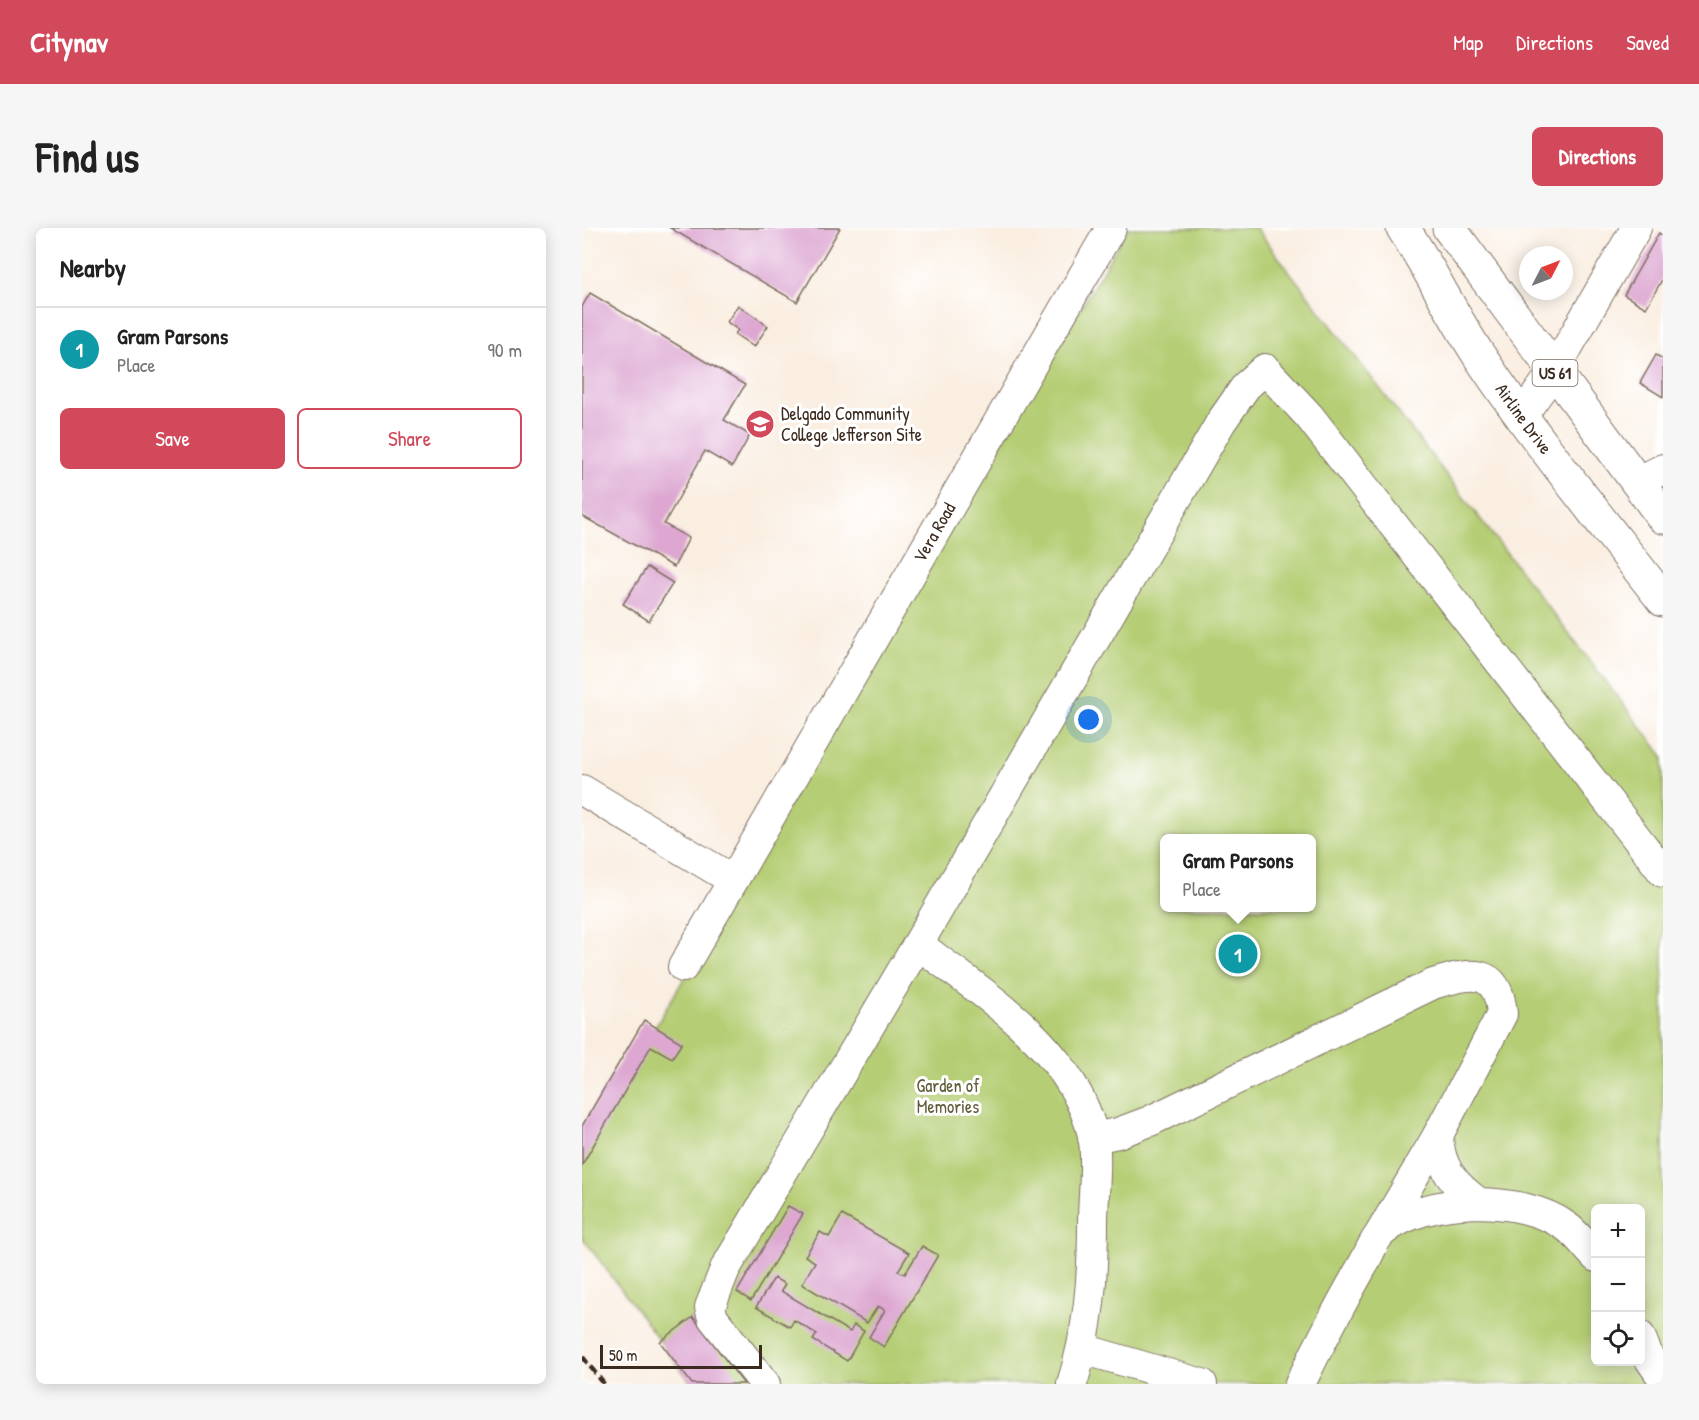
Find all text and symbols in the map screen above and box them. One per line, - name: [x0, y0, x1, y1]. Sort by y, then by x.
- text: Citynav: [30, 23, 108, 61]
- text: Map: [1453, 28, 1483, 57]
- text: Directions: [1516, 28, 1593, 57]
- text: Saved: [1626, 28, 1669, 57]
- button: Directions: [1532, 127, 1663, 186]
- text: Find us: [36, 128, 139, 185]
- north arrow: [1519, 246, 1573, 300]
- text: Nearby: [60, 250, 126, 285]
- text: Gram Parsons: [117, 321, 228, 351]
- text: 1: [76, 336, 83, 363]
- text: 90 m: [488, 336, 522, 363]
- text: Place: [117, 351, 156, 378]
- road number: US 61: [1532, 360, 1578, 386]
- street label: Airline Drive: [1490, 378, 1558, 459]
- place label: Delgado Community College Jefferson Site: [781, 401, 922, 447]
- button: Save: [60, 408, 285, 469]
- button: Share: [297, 408, 522, 469]
- school or university icon: Delgado Community College Jefferson Site: [744, 408, 776, 440]
- street label: Vera Road: [907, 498, 961, 567]
- your location: [1074, 705, 1103, 734]
- popup: [1160, 834, 1316, 912]
- text: Gram Parsons: [1182, 845, 1294, 875]
- text: Place: [1182, 875, 1221, 902]
- pin: 1: [1218, 932, 1258, 976]
- park label: Garden of Memories: [917, 1073, 980, 1119]
- map controls: [1591, 1204, 1645, 1366]
- button: +: [1591, 1204, 1645, 1258]
- button: −: [1591, 1258, 1645, 1312]
- button: locate: [1591, 1312, 1645, 1366]
- scale bar: [600, 1342, 762, 1370]
- text: 50 m: [609, 1344, 638, 1366]

